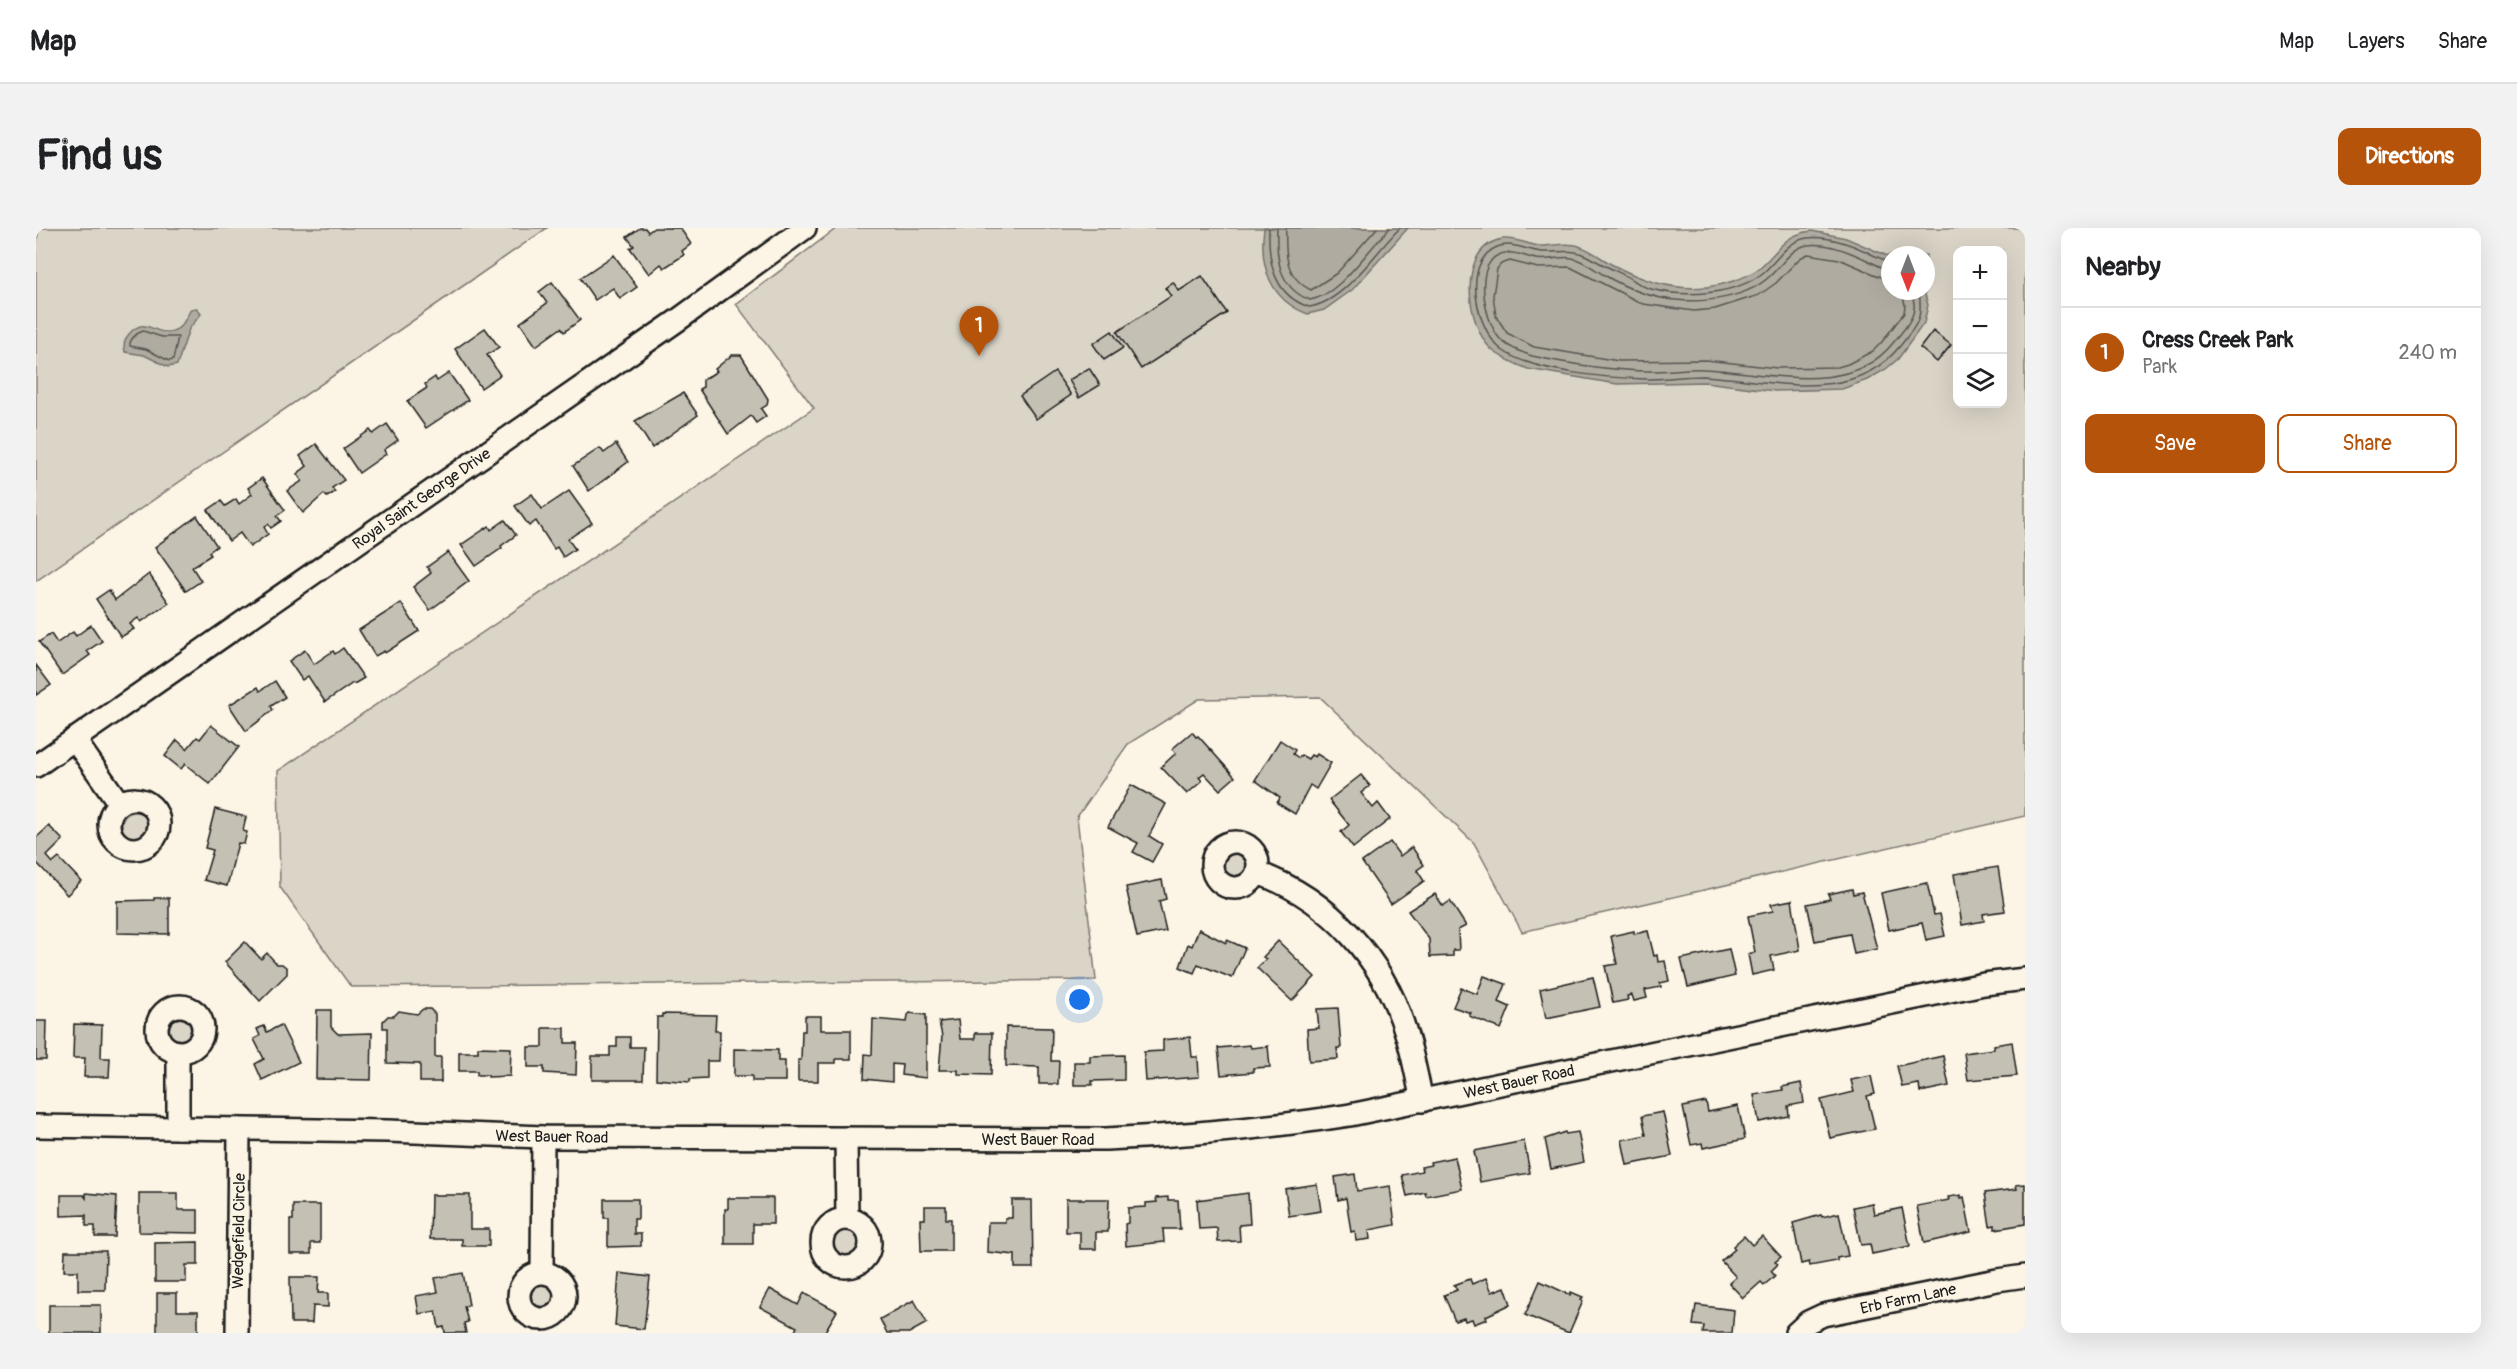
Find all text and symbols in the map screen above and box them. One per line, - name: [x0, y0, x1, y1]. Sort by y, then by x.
- text: Map: [30, 24, 76, 59]
- text: Map: [2279, 28, 2314, 55]
- text: Layers: [2347, 28, 2405, 55]
- text: Share: [2438, 28, 2487, 55]
- button: Directions: [2338, 128, 2481, 185]
- text: Find us: [36, 130, 162, 182]
- north arrow: [1881, 246, 1935, 300]
- map controls: [1953, 246, 2007, 408]
- button: +: [1953, 246, 2007, 300]
- text: Nearby: [2085, 251, 2161, 283]
- button: −: [1953, 300, 2007, 354]
- pin: 1: [960, 306, 998, 356]
- text: Cress Creek Park: [2142, 326, 2293, 354]
- text: 1: [2101, 340, 2108, 365]
- text: 240 m: [2398, 340, 2457, 365]
- button: layers: [1953, 354, 2007, 408]
- text: Park: [2142, 354, 2177, 379]
- button: Save: [2085, 414, 2265, 473]
- button: Share: [2277, 414, 2457, 473]
- street label: Royal Saint George Drive: [349, 444, 495, 554]
- your location: [1065, 985, 1094, 1014]
- street label: West Bauer Road: [1462, 1060, 1577, 1104]
- street label: West Bauer Road: [495, 1126, 609, 1148]
- street label: West Bauer Road: [981, 1130, 1095, 1150]
- street label: Wedgefield Circle: [228, 1173, 250, 1289]
- street label: Erb Farm Lane: [1858, 1279, 1958, 1319]

